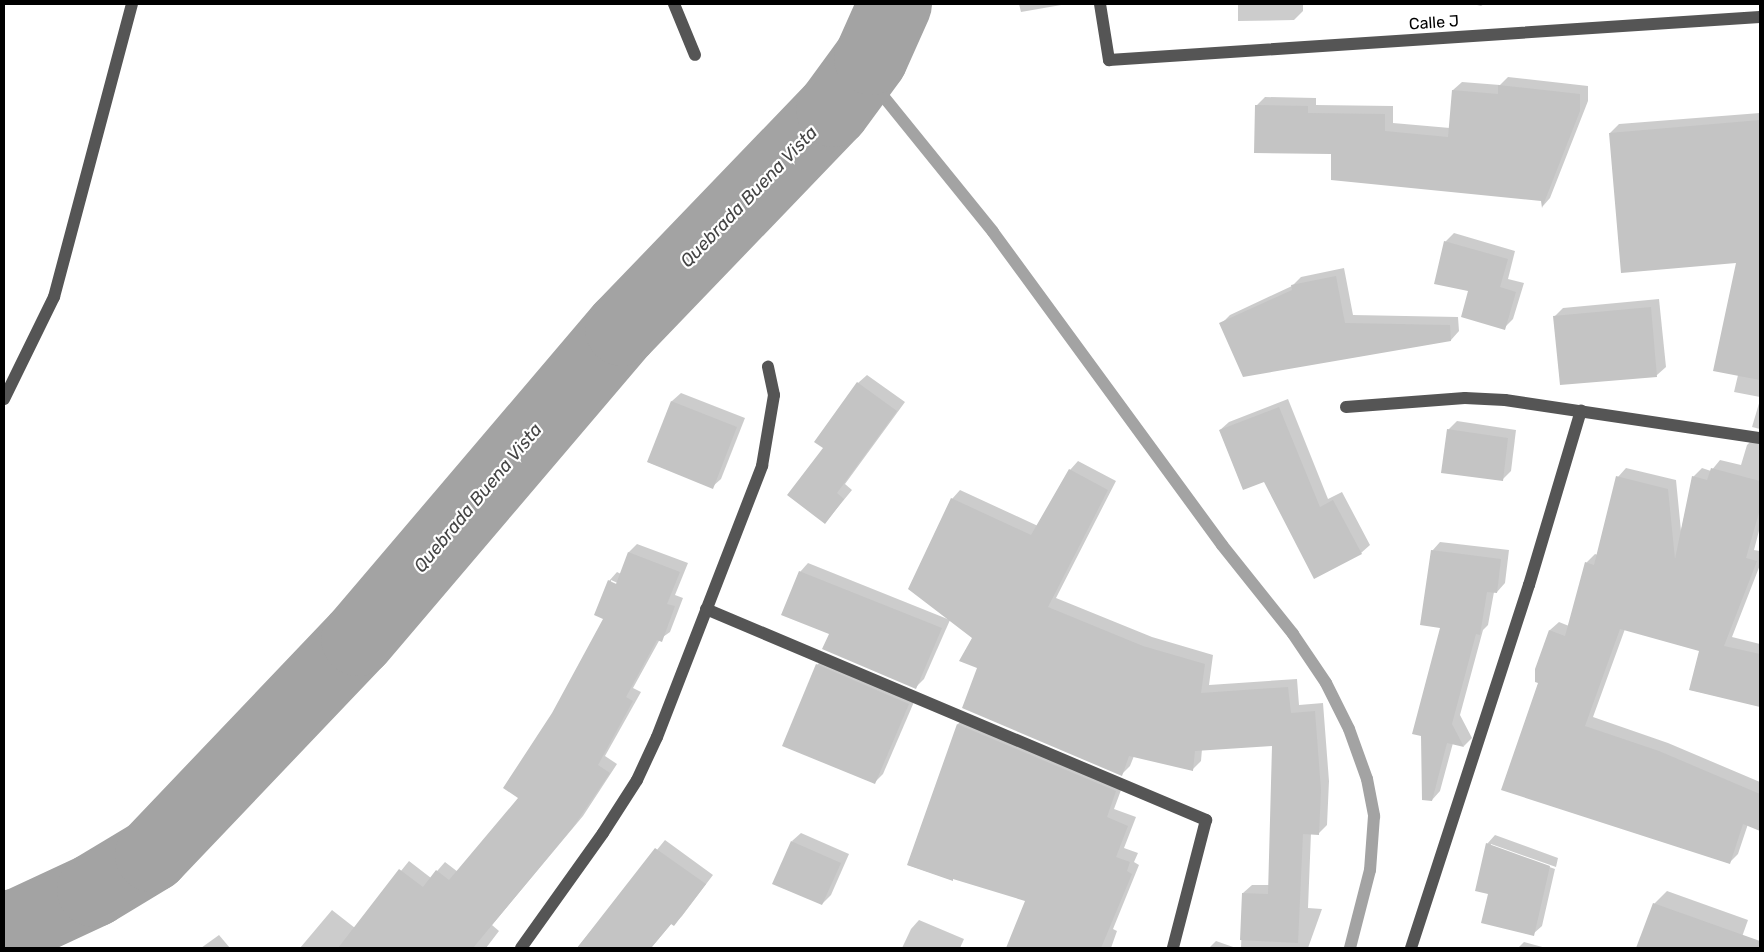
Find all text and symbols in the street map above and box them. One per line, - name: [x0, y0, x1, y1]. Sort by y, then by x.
- street label: Calle J: [1408, 12, 1460, 34]
- water label: Quebrada Buena Vista: [676, 122, 822, 272]
- water label: Quebrada Buena Vista: [409, 419, 547, 577]

